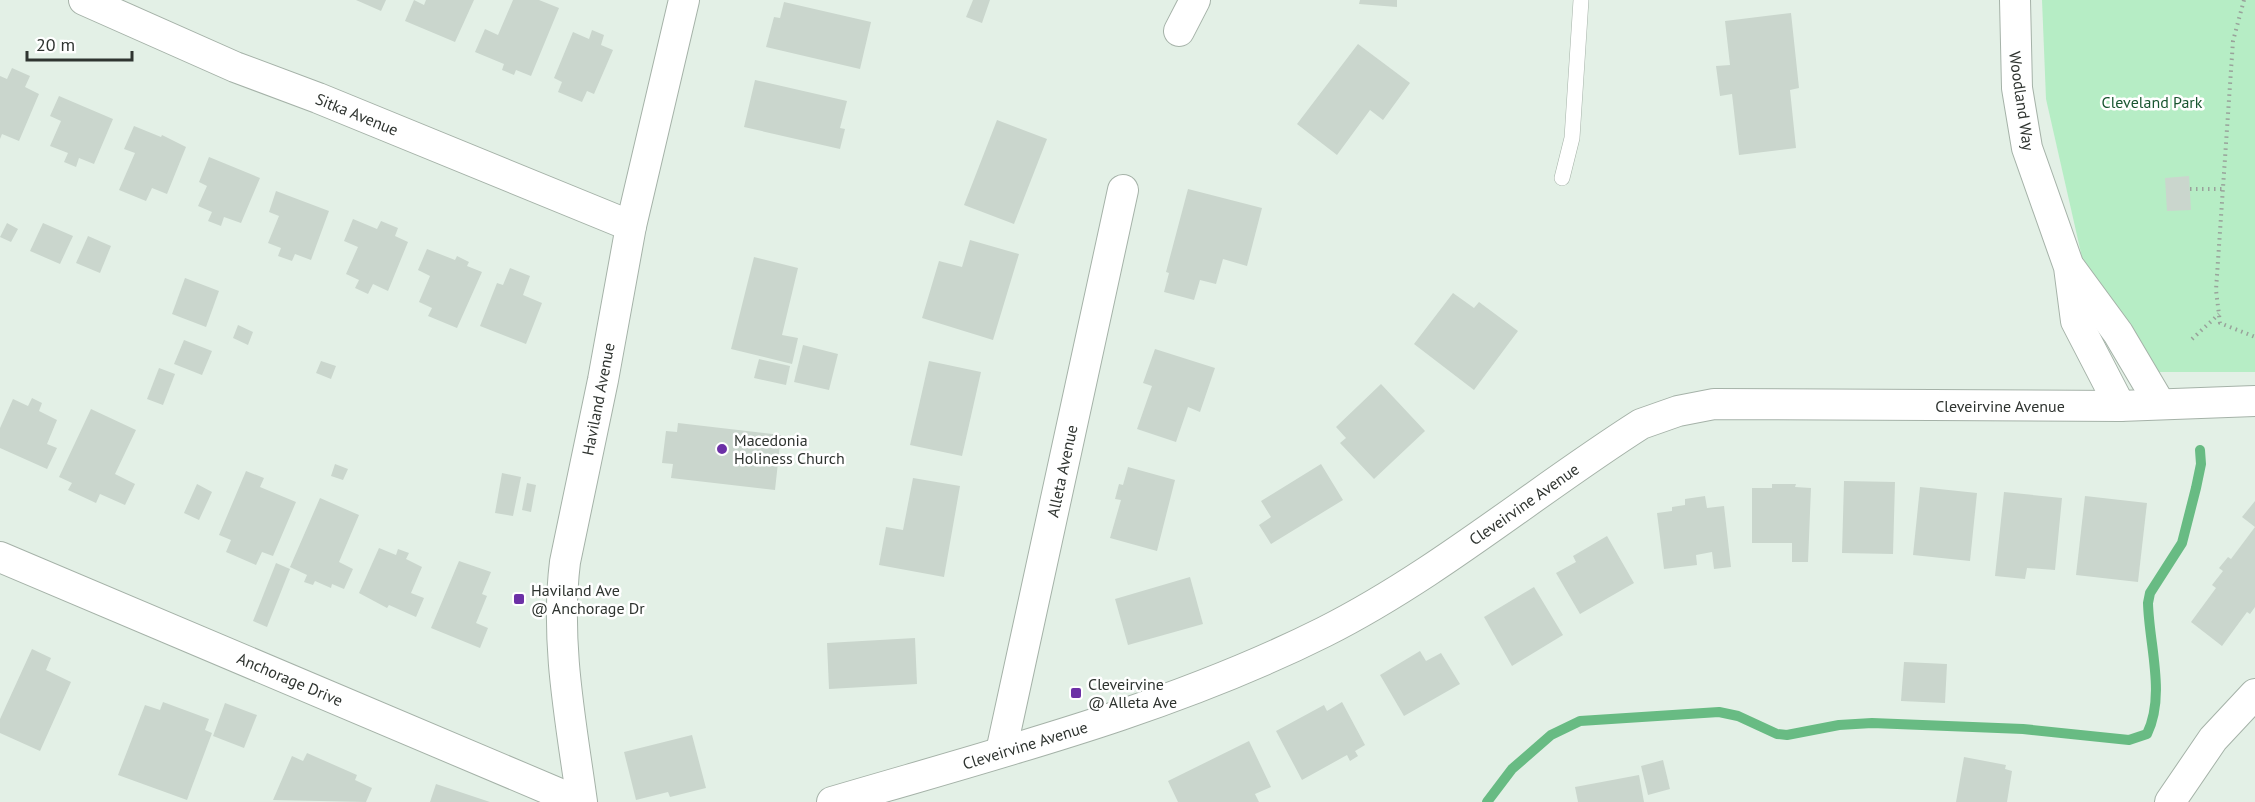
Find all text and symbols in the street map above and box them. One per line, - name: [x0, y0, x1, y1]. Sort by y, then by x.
- scale bar: [27, 24, 132, 62]
- text: 20 m: [36, 33, 75, 56]
- street label: Woodland Way: [2005, 50, 2039, 153]
- street label: Sitka Avenue: [313, 88, 401, 140]
- park label: Cleveland Park: [2102, 92, 2203, 112]
- street label: Haviland Avenue: [577, 341, 619, 457]
- street label: Cleveirvine Avenue: [1935, 396, 2065, 416]
- street label: Alleta Avenue: [1042, 423, 1082, 519]
- place label: Macedonia Holiness Church: [734, 430, 845, 468]
- marker: Macedonia Holiness Church: [715, 442, 729, 456]
- street label: Cleveirvine Avenue: [1465, 459, 1583, 549]
- place label: Haviland Ave @ Anchorage Dr: [531, 580, 645, 618]
- marker: Haviland Ave @ Anchorage Dr: [512, 592, 526, 606]
- street label: Anchorage Drive: [234, 648, 346, 710]
- place label: Cleveirvine @ Alleta Ave: [1088, 674, 1177, 712]
- marker: Cleveirvine @ Alleta Ave: [1069, 686, 1083, 700]
- street label: Cleveirvine Avenue: [960, 716, 1090, 774]

